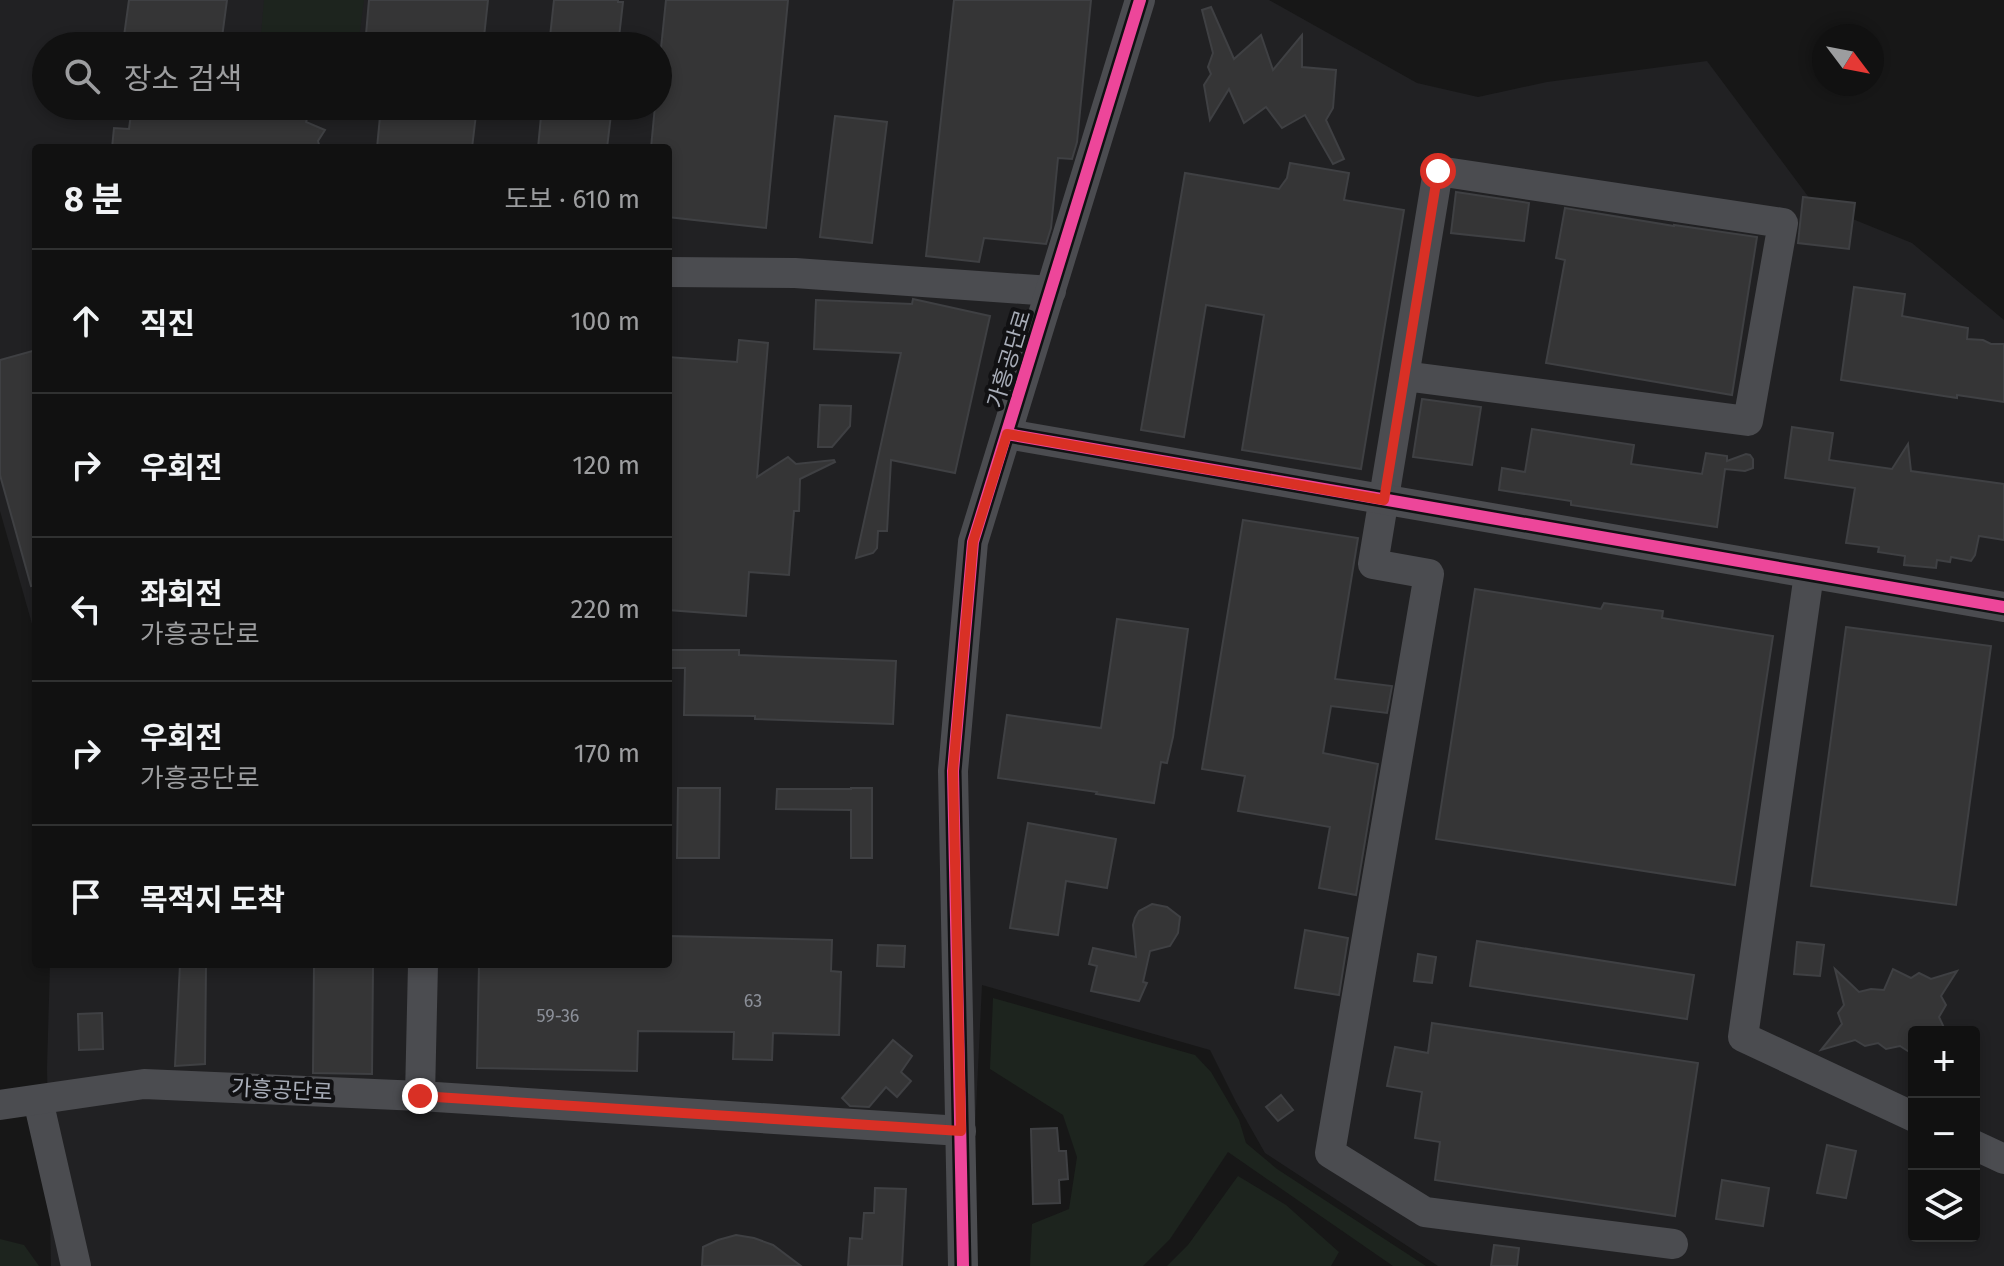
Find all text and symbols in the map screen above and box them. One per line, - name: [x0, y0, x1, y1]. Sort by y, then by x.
- north arrow: [1812, 24, 1884, 96]
- search box: [32, 32, 672, 120]
- icon: search: [60, 54, 104, 98]
- text: 장소 검색: [124, 61, 242, 97]
- route start: [1420, 153, 1456, 189]
- text: 8 분: [64, 179, 123, 220]
- text: 도보 · 610 m: [505, 184, 640, 215]
- icon: ahead: [64, 299, 108, 343]
- text: 직진: [140, 306, 195, 342]
- text: 100 m: [571, 306, 640, 337]
- street label: 가흥공단로: [981, 307, 1037, 411]
- icon: right: [64, 443, 108, 487]
- text: 우회전: [140, 450, 223, 486]
- text: 120 m: [572, 450, 640, 481]
- text: 좌회전: [140, 576, 223, 612]
- icon: left: [64, 587, 108, 631]
- text: 220 m: [571, 594, 640, 625]
- text: 가흥공단로: [140, 619, 260, 650]
- text: 우회전: [140, 720, 223, 756]
- icon: right: [64, 731, 108, 775]
- text: 170 m: [574, 738, 640, 769]
- text: 가흥공단로: [140, 763, 260, 794]
- icon: arrive: [64, 875, 108, 919]
- text: 목적지 도착: [140, 882, 285, 918]
- house number: 63: [744, 990, 762, 1012]
- house number: 59-36: [537, 1005, 579, 1027]
- map controls: [1908, 1026, 1980, 1242]
- button: +: [1908, 1026, 1980, 1098]
- street label: 가흥공단로: [231, 1074, 333, 1106]
- route end: [402, 1078, 438, 1114]
- button: −: [1908, 1098, 1980, 1170]
- button: layers: [1908, 1170, 1980, 1242]

